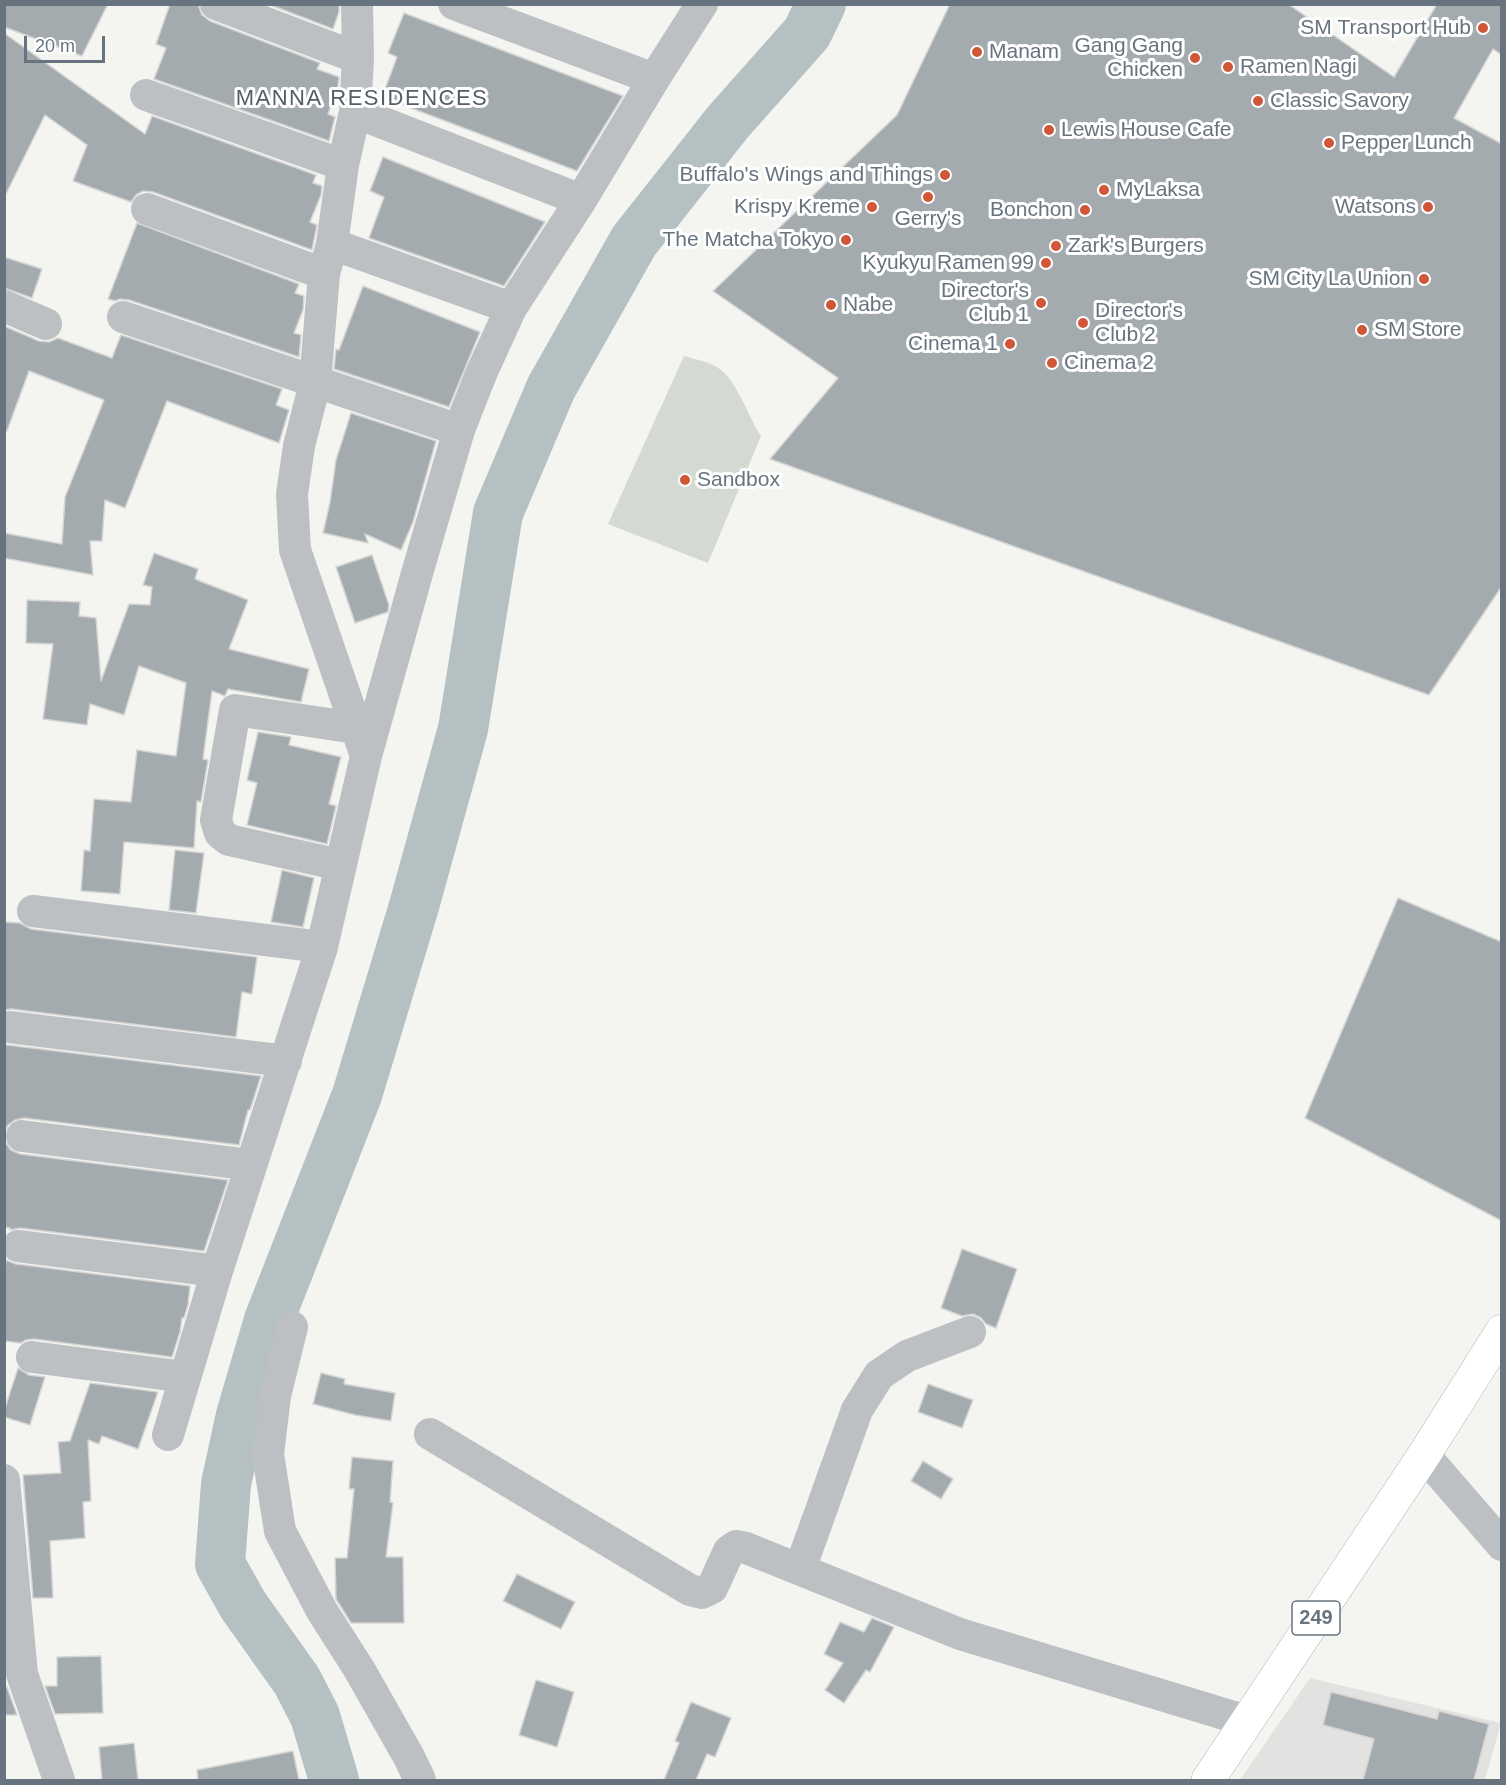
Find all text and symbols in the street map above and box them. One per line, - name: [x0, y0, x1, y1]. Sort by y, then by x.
- place label: SM Transport Hub: [1300, 15, 1471, 41]
- marker: SM Transport Hub: [1476, 21, 1490, 35]
- scale bar: [27, 24, 108, 62]
- place label: Gang Gang Chicken: [1074, 33, 1183, 83]
- text: 20 m: [35, 36, 75, 56]
- place label: Manam: [989, 39, 1059, 65]
- marker: Manam: [970, 45, 984, 59]
- marker: Gang Gang Chicken: [1188, 51, 1202, 65]
- place label: Ramen Nagi: [1240, 54, 1357, 80]
- marker: Ramen Nagi: [1221, 60, 1235, 74]
- district label: MANNA RESIDENCES: [236, 86, 488, 112]
- place label: Classic Savory: [1270, 88, 1409, 114]
- marker: Classic Savory: [1251, 94, 1265, 108]
- place label: Lewis House Cafe: [1061, 117, 1231, 143]
- marker: Lewis House Cafe: [1042, 123, 1056, 137]
- place label: Pepper Lunch: [1341, 130, 1472, 156]
- marker: Pepper Lunch: [1322, 136, 1336, 150]
- place label: Buffalo's Wings and Things: [680, 162, 933, 188]
- marker: Buffalo's Wings and Things: [938, 168, 952, 182]
- place label: MyLaksa: [1116, 177, 1200, 203]
- marker: MyLaksa: [1097, 183, 1111, 197]
- marker: Gerry's: [921, 190, 935, 204]
- place label: Krispy Kreme: [734, 194, 860, 220]
- place label: Watsons: [1335, 194, 1416, 220]
- place label: Bonchon: [990, 197, 1073, 223]
- marker: Krispy Kreme: [865, 200, 879, 214]
- marker: Watsons: [1421, 200, 1435, 214]
- marker: Bonchon: [1078, 203, 1092, 217]
- place label: Gerry's: [894, 206, 962, 232]
- place label: The Matcha Tokyo: [662, 227, 834, 253]
- marker: The Matcha Tokyo: [839, 233, 853, 247]
- place label: Zark's Burgers: [1068, 233, 1204, 259]
- marker: Zark's Burgers: [1049, 239, 1063, 253]
- place label: Kyukyu Ramen 99: [862, 250, 1034, 276]
- marker: Kyukyu Ramen 99: [1039, 256, 1053, 270]
- place label: SM City La Union: [1249, 266, 1412, 292]
- marker: SM City La Union: [1417, 272, 1431, 286]
- place label: Director's Club 1: [941, 278, 1029, 328]
- place label: Nabe: [843, 292, 893, 318]
- marker: Director's Club 1: [1034, 296, 1048, 310]
- marker: Nabe: [824, 298, 838, 312]
- place label: Director's Club 2: [1095, 298, 1183, 348]
- marker: Director's Club 2: [1076, 316, 1090, 330]
- place label: SM Store: [1374, 317, 1462, 343]
- marker: SM Store: [1355, 323, 1369, 337]
- place label: Cinema 1: [908, 331, 998, 357]
- marker: Cinema 1: [1003, 337, 1017, 351]
- place label: Cinema 2: [1064, 350, 1154, 376]
- marker: Cinema 2: [1045, 356, 1059, 370]
- place label: Sandbox: [697, 467, 780, 493]
- marker: Sandbox: [678, 473, 692, 487]
- road number: 249: [1292, 1601, 1340, 1635]

